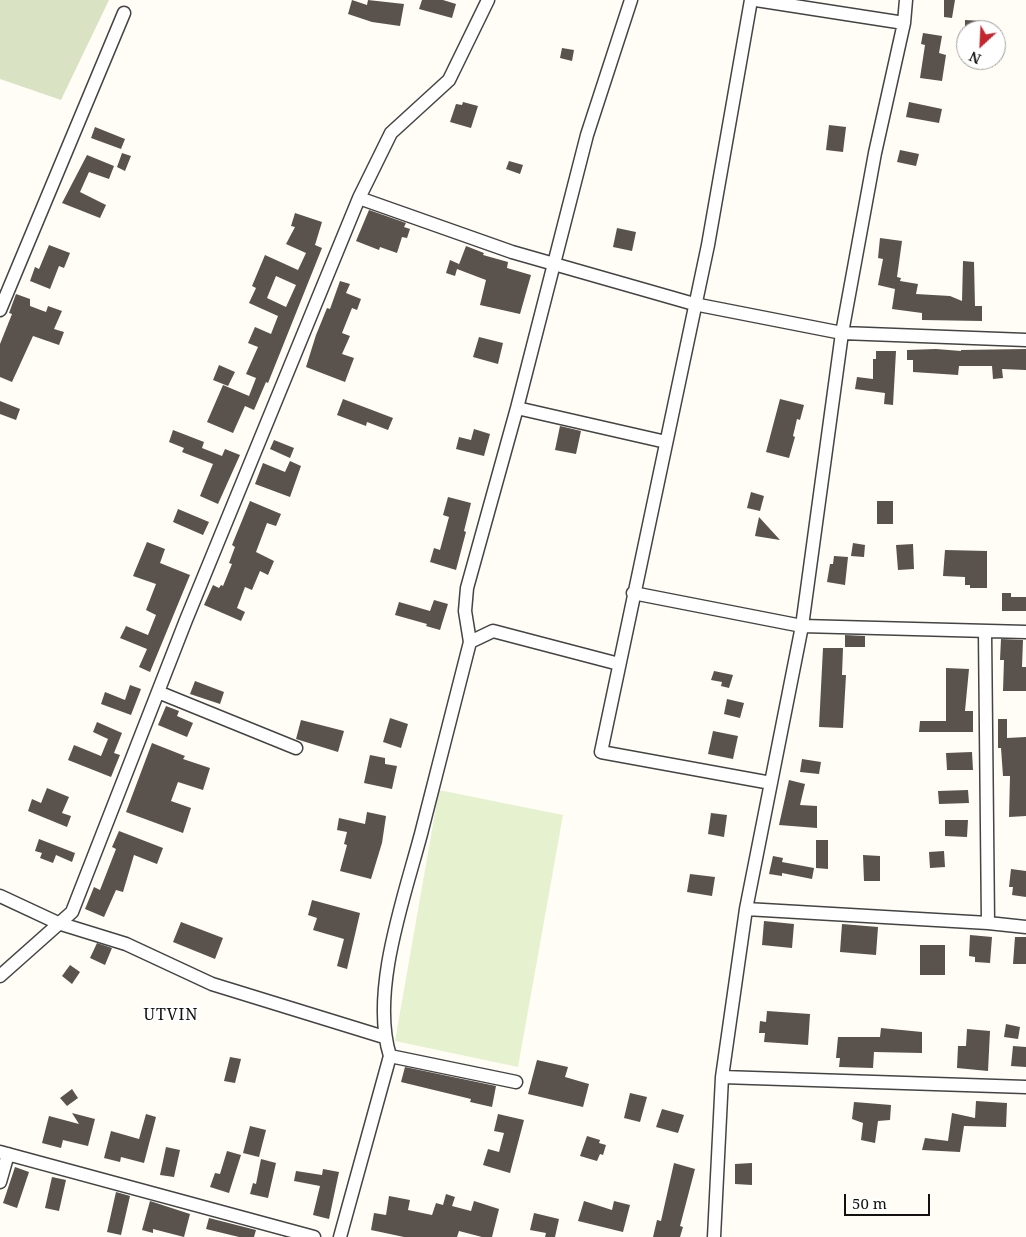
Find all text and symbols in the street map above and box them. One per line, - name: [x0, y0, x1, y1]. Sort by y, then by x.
- north arrow: [956, 20, 1006, 70]
- text: N: [966, 47, 984, 69]
- district label: UTVIN: [143, 1005, 199, 1025]
- scale bar: [846, 1184, 932, 1216]
- text: 50 m: [852, 1193, 887, 1213]

